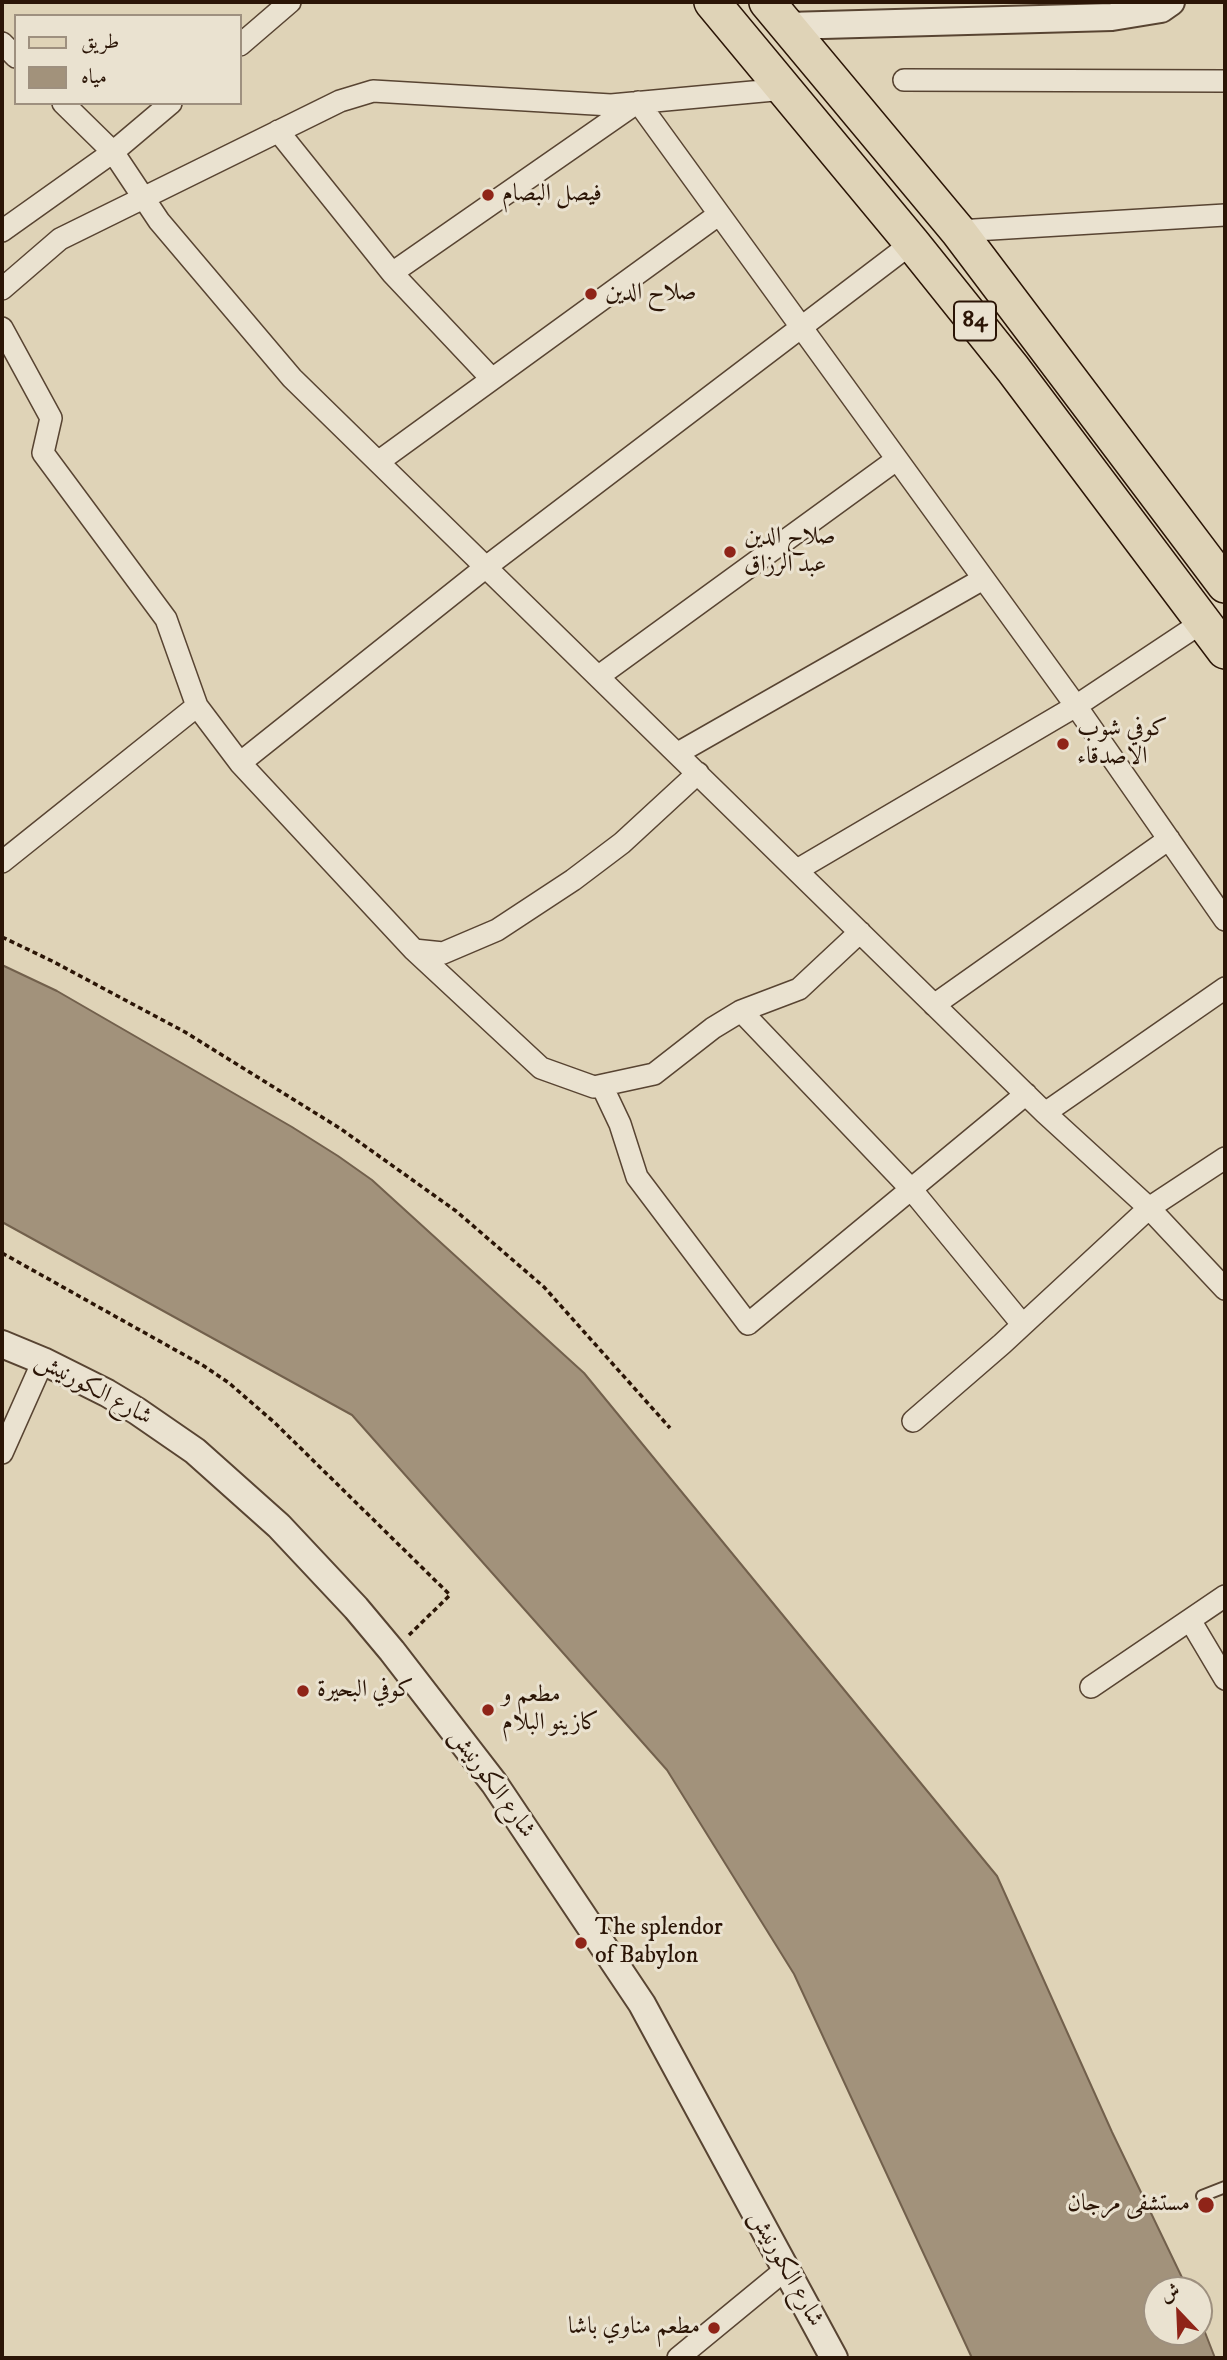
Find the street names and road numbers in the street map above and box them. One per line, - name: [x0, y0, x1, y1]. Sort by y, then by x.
- road number: 84: [954, 302, 996, 340]
- street label: شارع الكورنيش: [30, 1347, 156, 1433]
- street label: شارع الكورنيش: [442, 1724, 540, 1844]
- street label: شارع الكورنيش: [741, 2206, 829, 2332]

